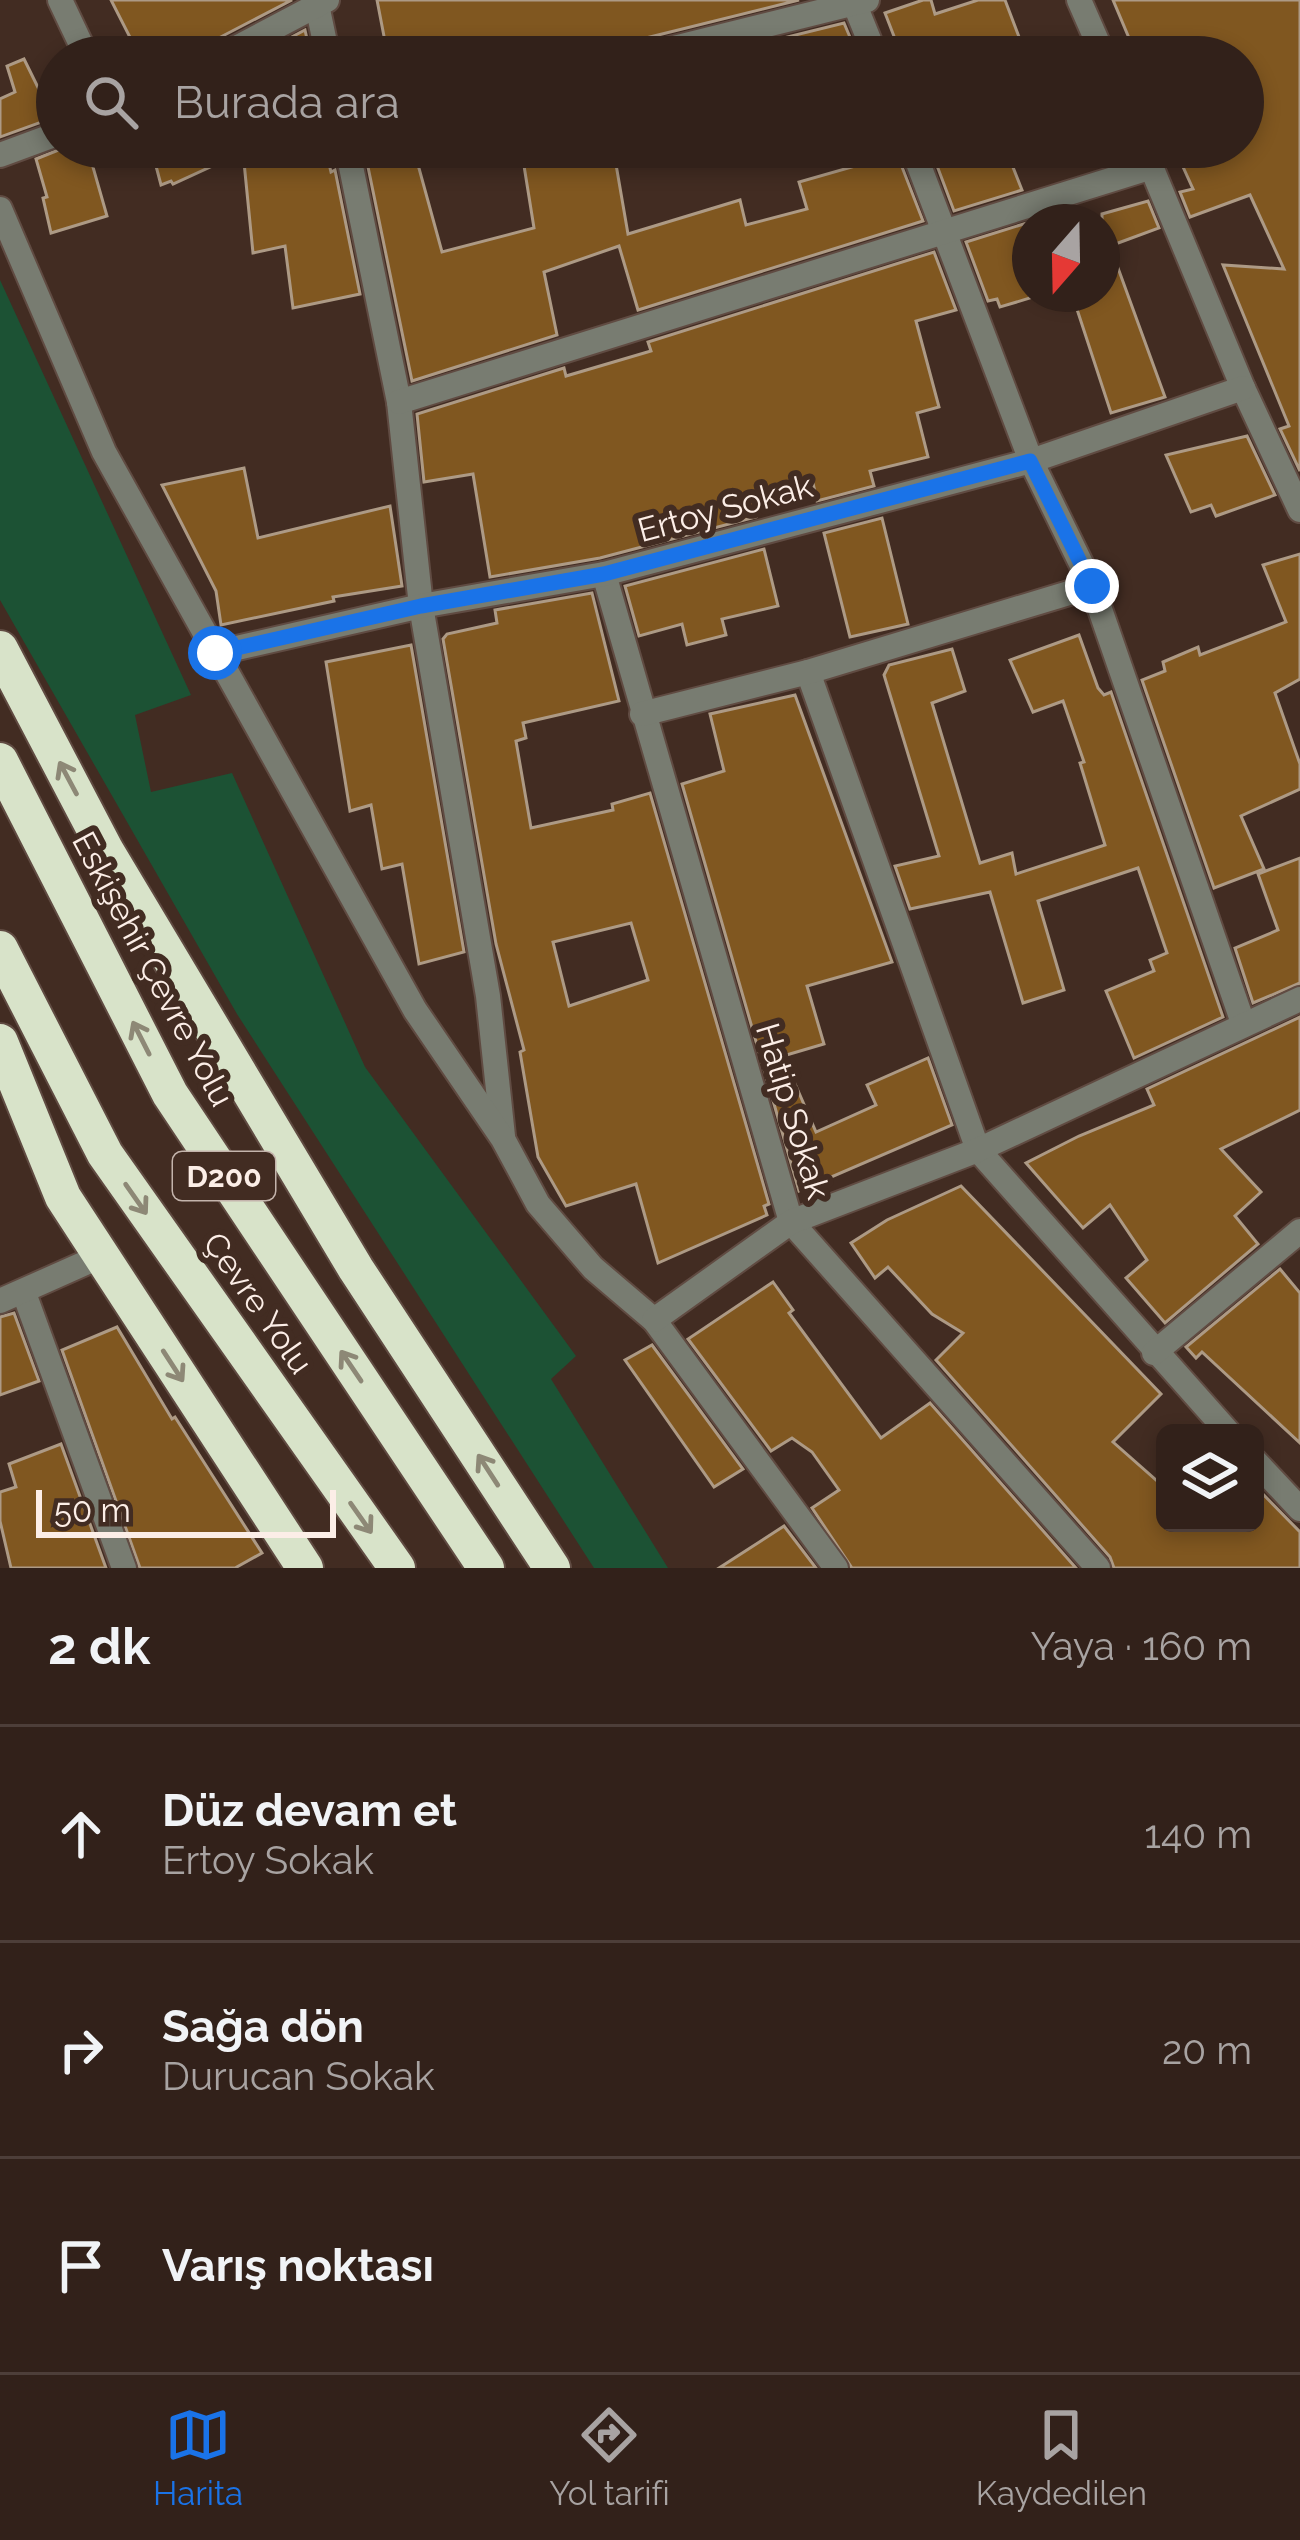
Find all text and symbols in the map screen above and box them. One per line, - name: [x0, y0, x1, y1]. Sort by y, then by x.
- search box: [36, 36, 1264, 168]
- icon: search: [78, 69, 144, 135]
- text: Burada ara: [174, 76, 400, 129]
- north arrow: [1012, 204, 1120, 312]
- street label: Ertoy Sokak: [633, 466, 817, 550]
- route end: [1065, 559, 1119, 613]
- route start: [188, 626, 242, 680]
- one-way arrow: [55, 761, 78, 797]
- street label: Eskişehir Çevre Yolu: [64, 825, 242, 1113]
- street label: Hatip Sokak: [748, 1018, 838, 1204]
- one-way arrow: [129, 1021, 152, 1056]
- road number: D200: [173, 1152, 275, 1200]
- one-way arrow: [124, 1181, 149, 1214]
- street label: Çevre Yolu: [195, 1225, 321, 1381]
- one-way arrow: [160, 1348, 185, 1382]
- one-way arrow: [339, 1349, 364, 1383]
- map controls: [1156, 1424, 1264, 1532]
- button: layers: [1156, 1424, 1264, 1532]
- one-way arrow: [476, 1454, 501, 1488]
- scale bar: [36, 1484, 336, 1537]
- text: 50 m: [54, 1491, 131, 1530]
- one-way arrow: [348, 1500, 373, 1534]
- text: 2 dk: [48, 1616, 150, 1676]
- text: Yaya · 160 m: [1031, 1623, 1252, 1669]
- text: Düz devam et: [162, 1784, 457, 1837]
- icon: ahead: [48, 1801, 114, 1867]
- text: 140 m: [1144, 1811, 1252, 1857]
- text: Ertoy Sokak: [162, 1837, 374, 1883]
- text: Sağa dön: [162, 2000, 364, 2053]
- icon: right: [48, 2017, 114, 2083]
- text: 20 m: [1162, 2027, 1252, 2073]
- text: Durucan Sokak: [162, 2053, 435, 2099]
- icon: arrive: [48, 2233, 114, 2299]
- text: Varış noktası: [162, 2239, 434, 2292]
- tab: Harita: [153, 2402, 243, 2513]
- tab: Yol tarifi: [549, 2402, 670, 2513]
- tab: Kaydedilen: [976, 2402, 1147, 2513]

